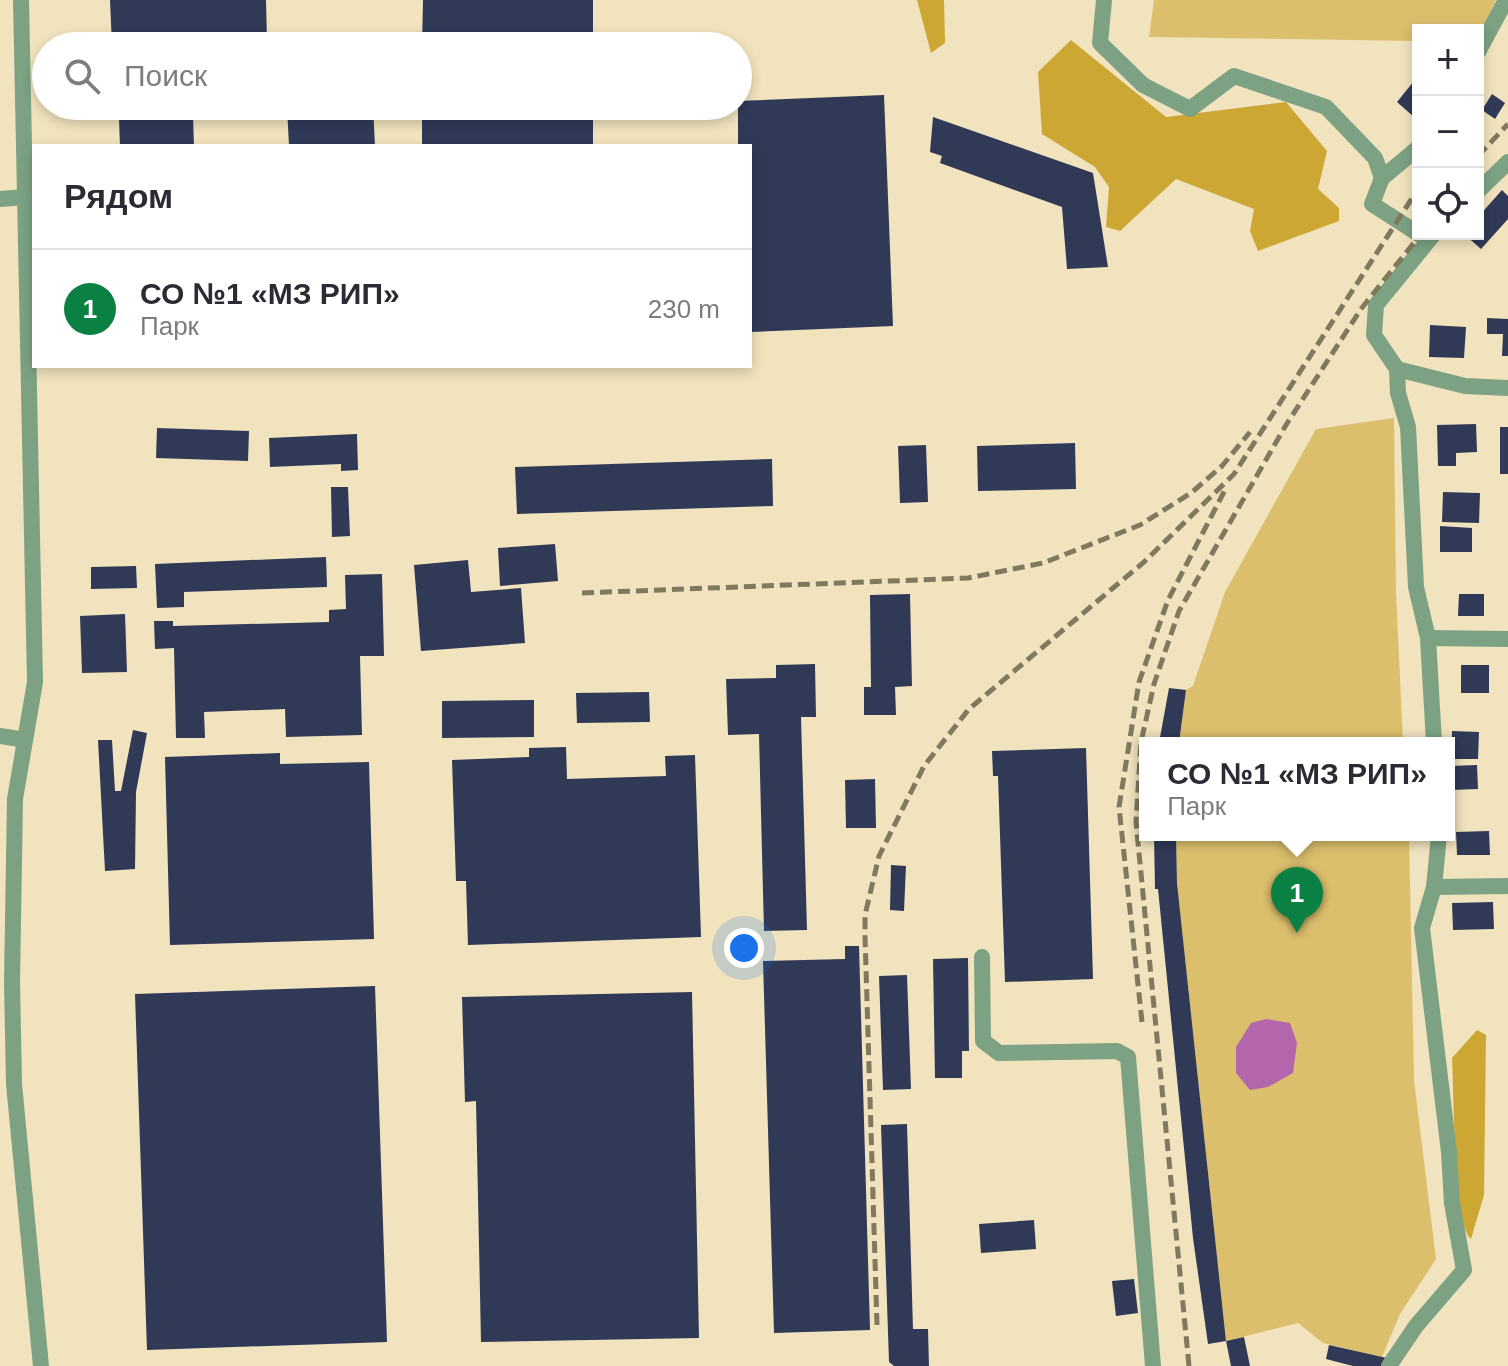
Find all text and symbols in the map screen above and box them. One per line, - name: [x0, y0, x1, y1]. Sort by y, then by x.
- map controls: [1412, 24, 1484, 240]
- button: +: [1412, 24, 1484, 96]
- search box: [32, 32, 752, 120]
- icon: search: [60, 54, 104, 98]
- text: Поиск: [124, 59, 207, 92]
- button: −: [1412, 96, 1484, 168]
- button: locate: [1412, 168, 1484, 240]
- text: Рядом: [64, 177, 173, 215]
- text: СО №1 «МЗ РИП»: [140, 277, 400, 310]
- text: 1: [83, 294, 97, 324]
- text: 230 m: [648, 294, 720, 324]
- text: Парк: [140, 311, 199, 341]
- popup: [1139, 737, 1455, 841]
- text: СО №1 «МЗ РИП»: [1167, 757, 1427, 790]
- text: Парк: [1167, 791, 1226, 821]
- pin: 1: [1271, 867, 1323, 933]
- your location: [724, 928, 764, 968]

